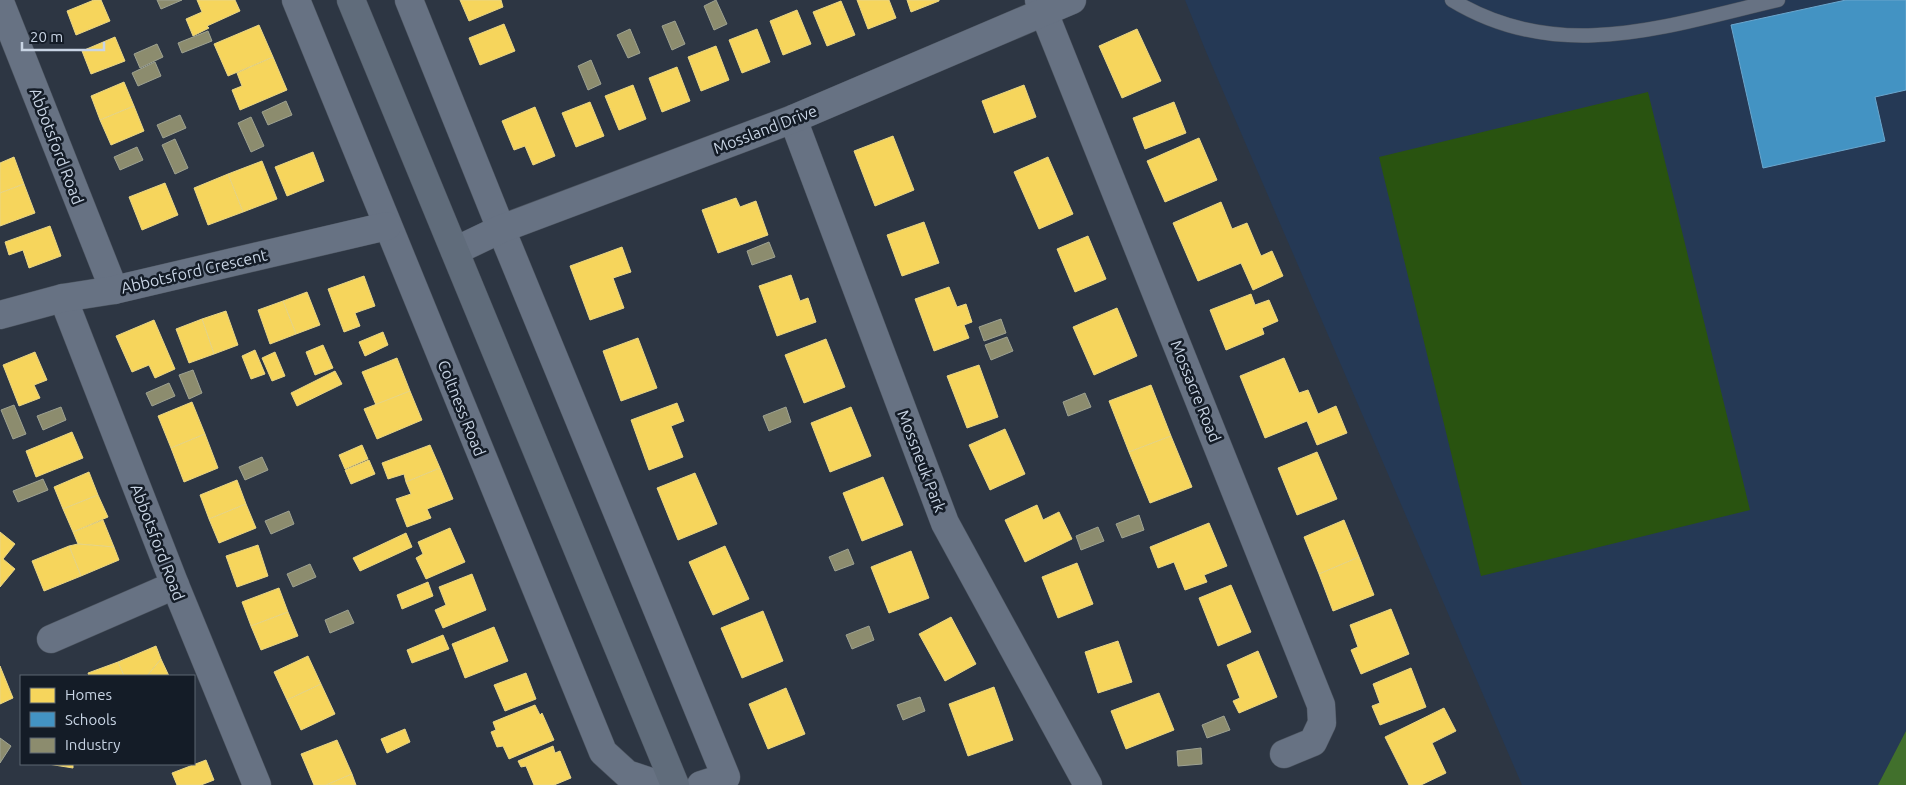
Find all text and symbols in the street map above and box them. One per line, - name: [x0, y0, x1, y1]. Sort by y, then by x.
- scale bar: [22, 20, 105, 52]
- text: 20 m: [30, 28, 63, 45]
- street label: Abbotsford Road: [27, 85, 87, 207]
- street label: Mossland Drive: [711, 101, 819, 157]
- street label: Abbotsford Crescent: [119, 245, 270, 297]
- street label: Mossacre Road: [1167, 337, 1225, 445]
- street label: Coltness Road: [435, 357, 489, 459]
- street label: Mossneuk Park: [894, 407, 950, 515]
- street label: Abbotsford Road: [128, 481, 188, 603]
- legend: [20, 675, 195, 765]
- text: Homes: [65, 686, 112, 703]
- text: Schools: [65, 711, 116, 728]
- text: Industry: [65, 736, 120, 753]

